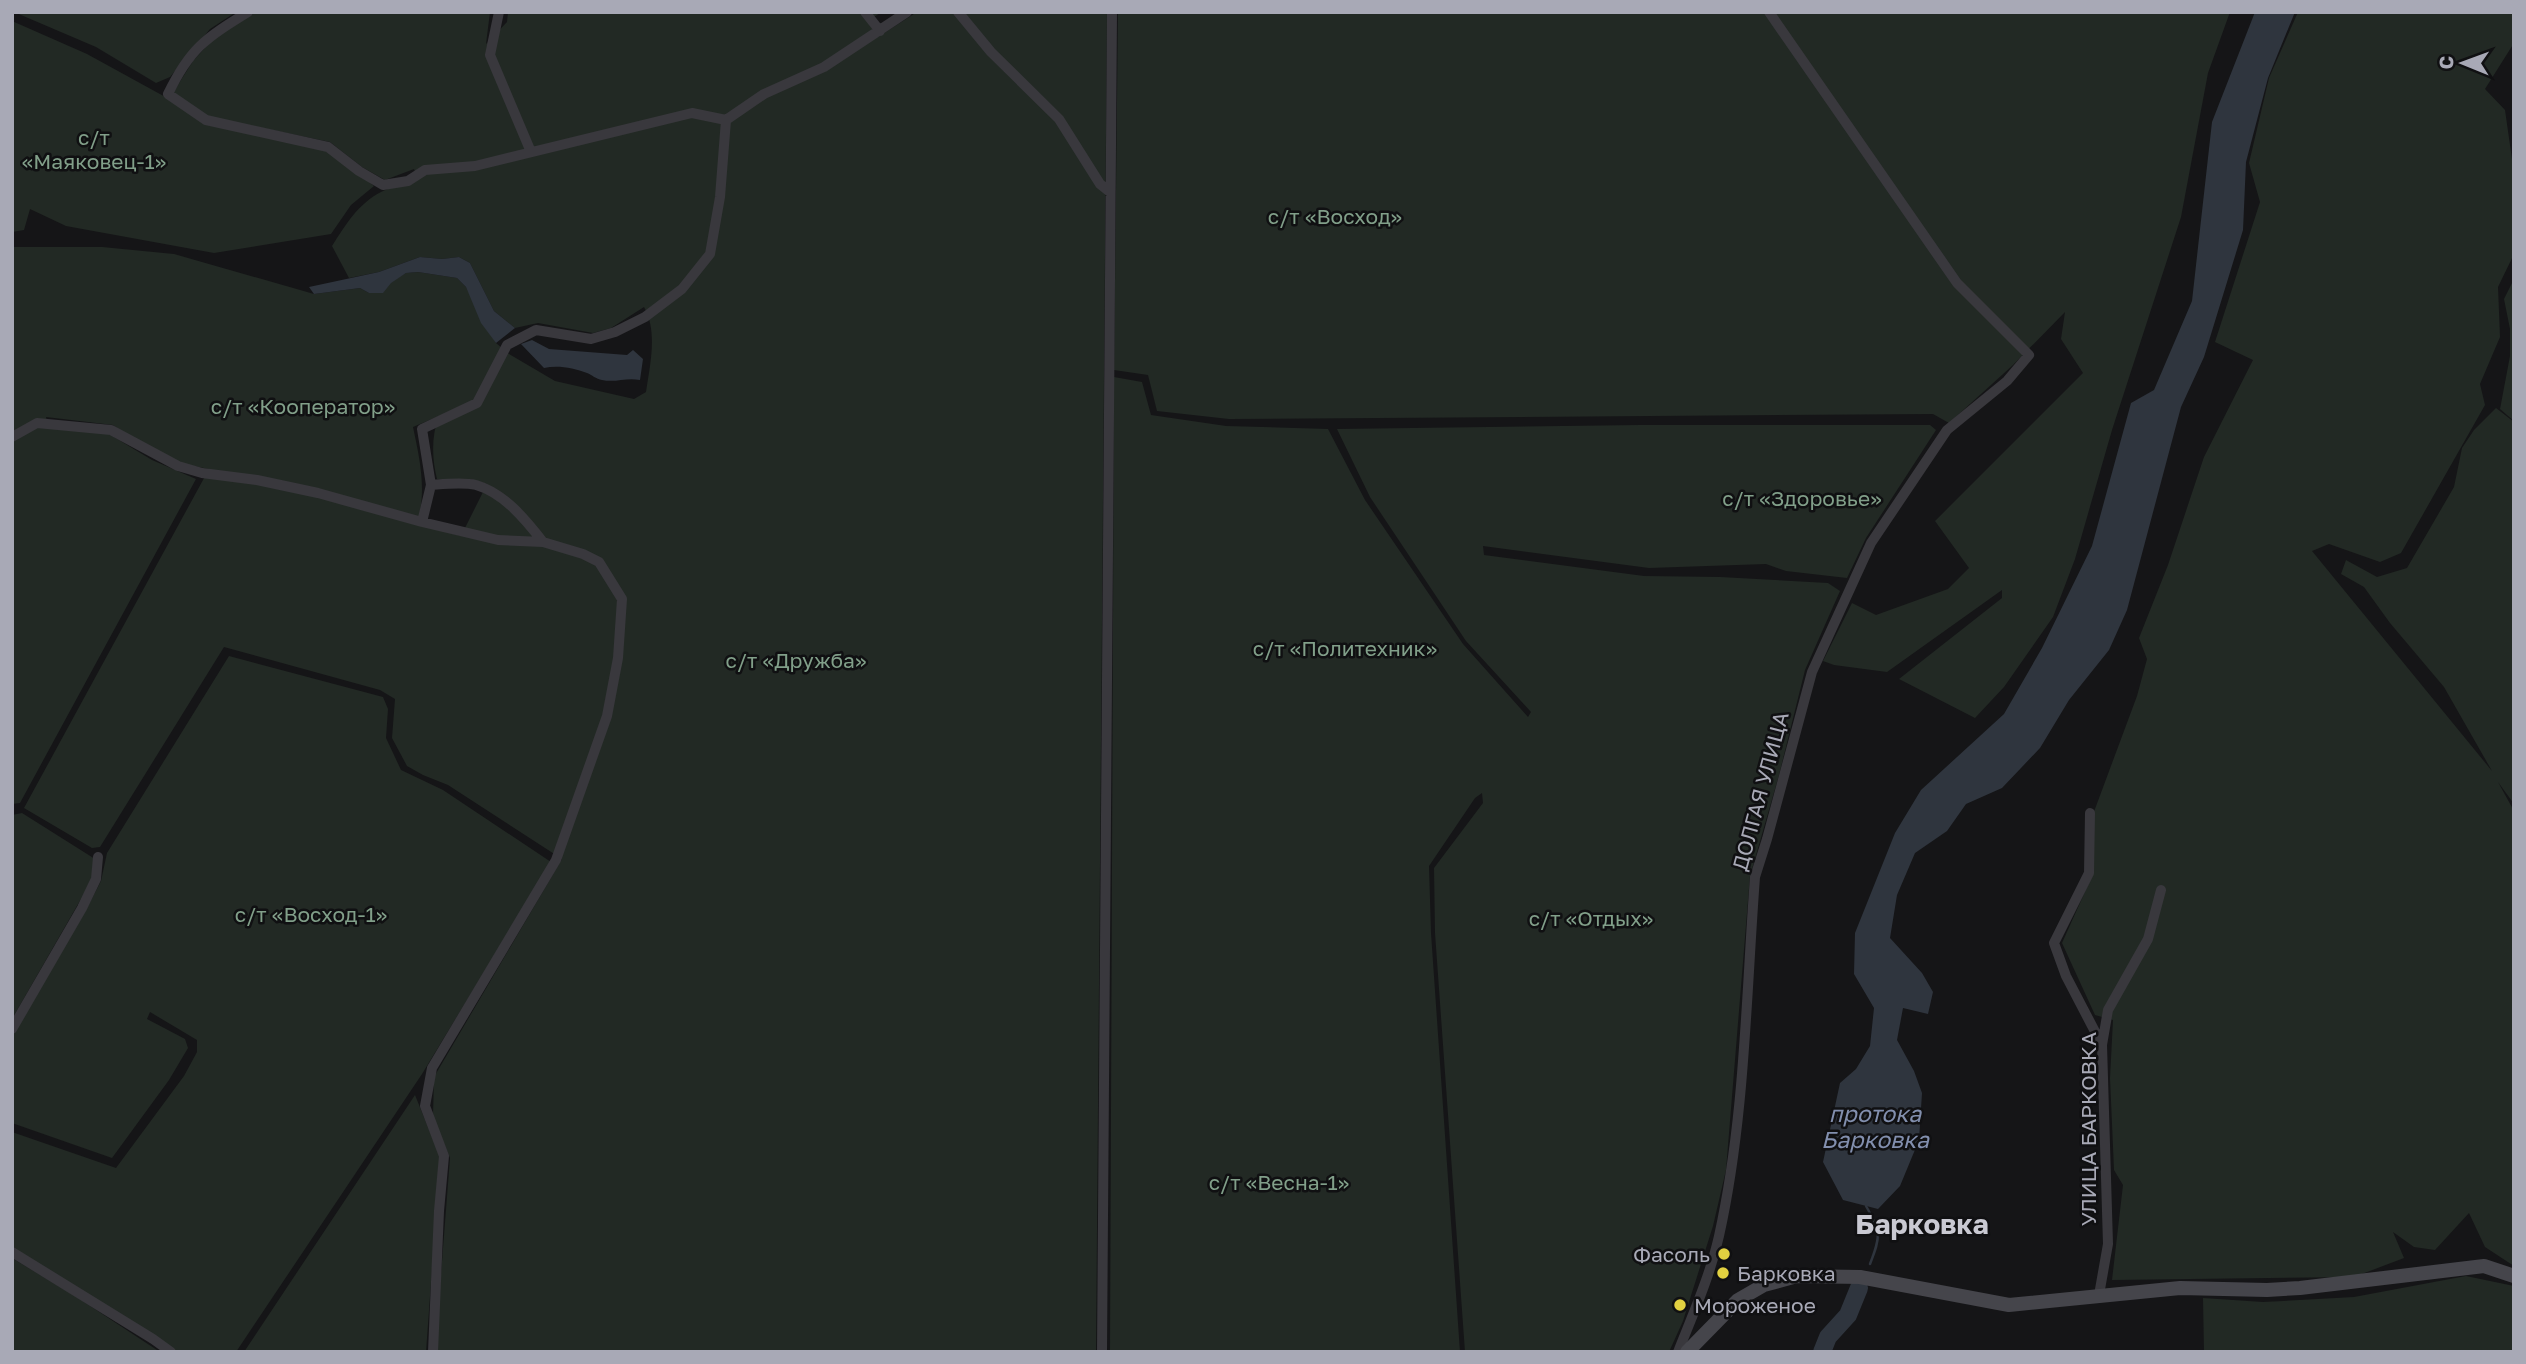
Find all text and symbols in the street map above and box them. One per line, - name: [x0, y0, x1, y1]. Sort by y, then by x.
- north arrow: [2428, 28, 2498, 98]
- text: С: [2434, 56, 2457, 70]
- park label: с/т «Маяковец-1»: [22, 124, 166, 174]
- park label: с/т «Восход»: [1268, 203, 1402, 229]
- park label: с/т «Кооператор»: [211, 393, 395, 419]
- park label: с/т «Здоровье»: [1722, 485, 1882, 511]
- park label: с/т «Политехник»: [1253, 635, 1437, 661]
- park label: с/т «Дружба»: [726, 647, 866, 673]
- street label: ДОЛГАЯ УЛИЦА: [1726, 709, 1794, 873]
- park label: с/т «Восход-1»: [235, 901, 387, 927]
- park label: с/т «Отдых»: [1529, 905, 1653, 931]
- street label: УЛИЦА БАРКОВКА: [2075, 1032, 2101, 1226]
- water label: протока Барковка: [1821, 1099, 1930, 1153]
- park label: с/т «Весна-1»: [1209, 1169, 1349, 1195]
- district label: Барковка: [1855, 1207, 1989, 1240]
- place label: Фасоль: [1633, 1241, 1710, 1267]
- marker: Фасоль: [1716, 1246, 1732, 1262]
- place label: Барковка: [1737, 1260, 1836, 1286]
- marker: Барковка: [1715, 1265, 1731, 1281]
- place label: Мороженое: [1694, 1292, 1816, 1318]
- marker: Мороженое: [1672, 1297, 1688, 1313]

